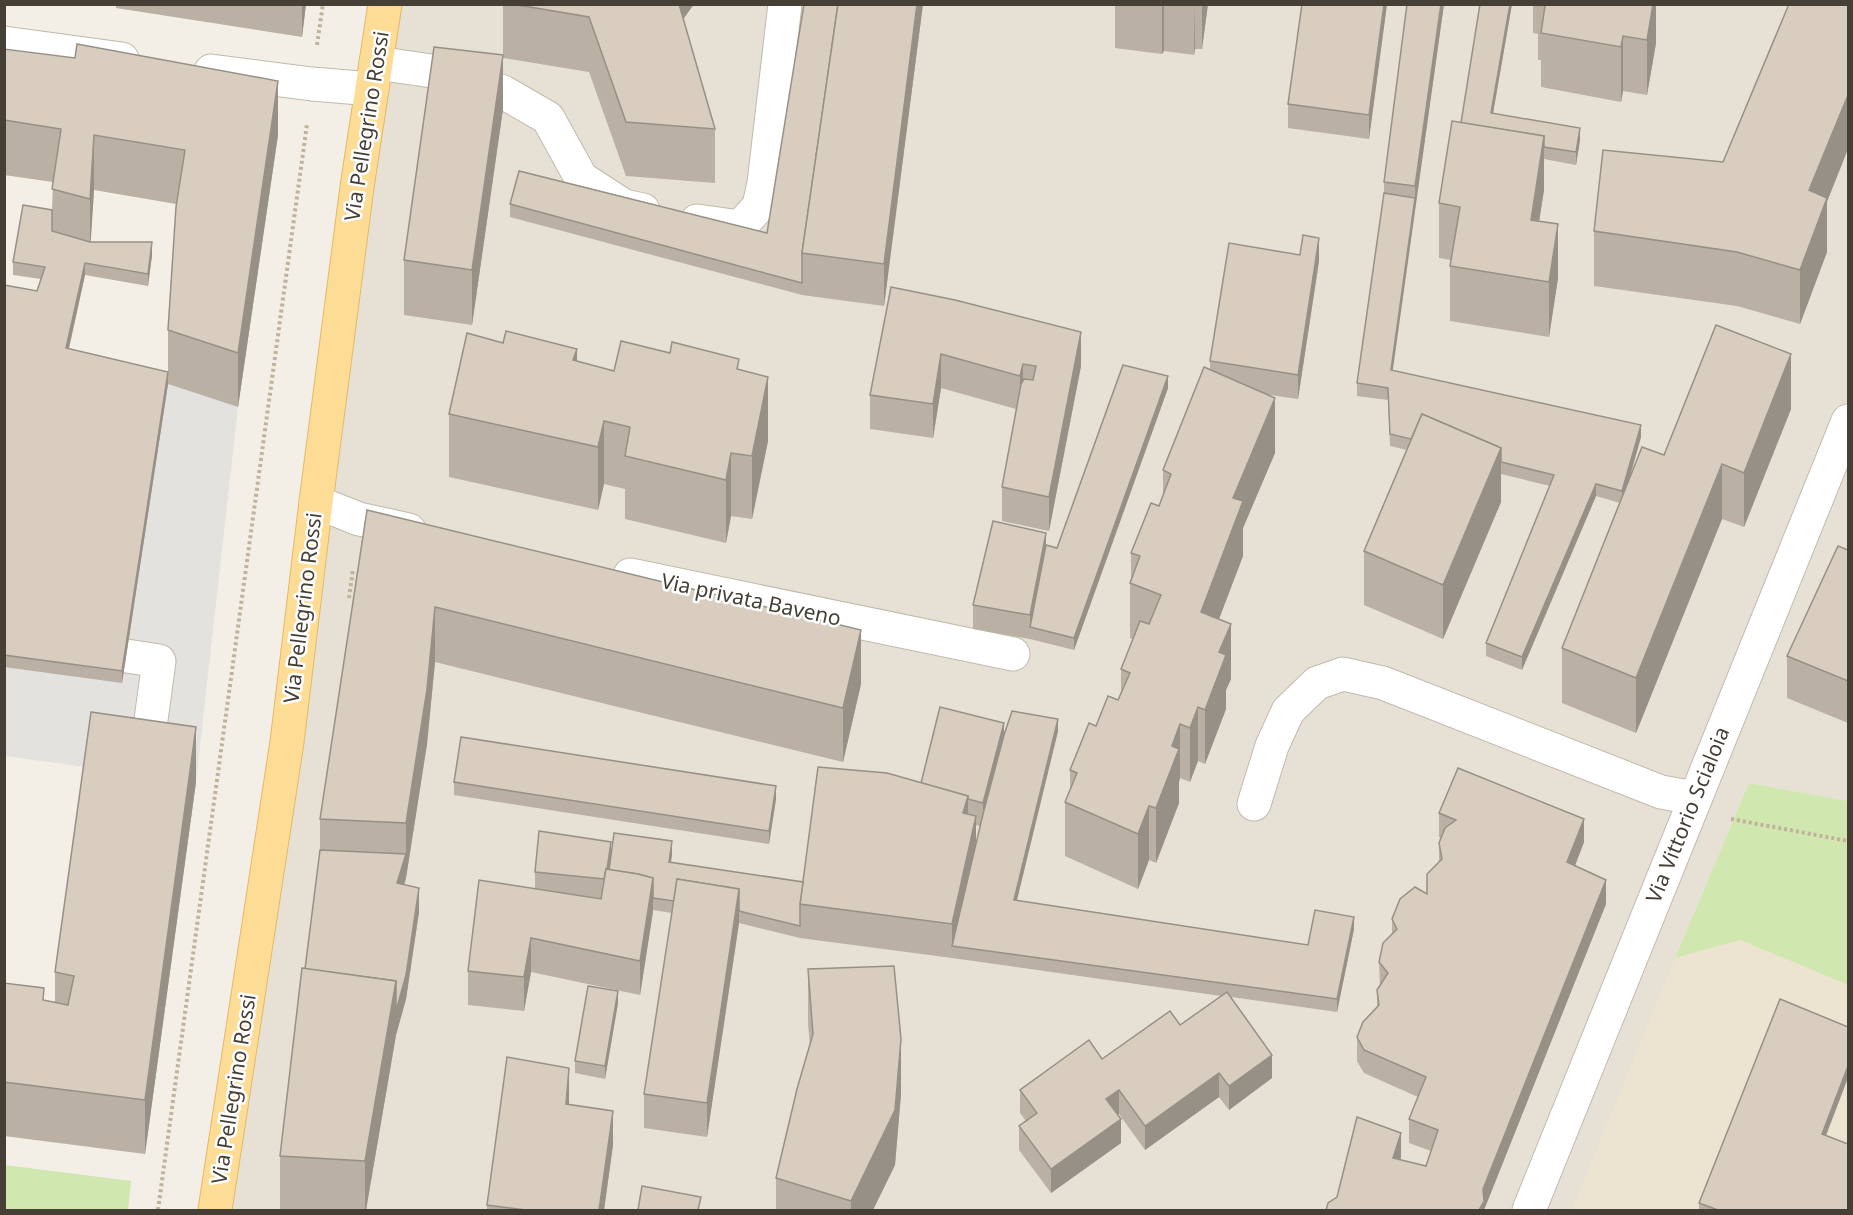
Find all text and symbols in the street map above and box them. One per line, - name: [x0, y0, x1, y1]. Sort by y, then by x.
- street label: Via Pellegrino Rossi: [337, 29, 395, 223]
- street label: Via Pellegrino Rossi: [276, 511, 328, 705]
- street label: Via privata Baveno: [659, 566, 844, 632]
- street label: Via Vittorio Scialoia: [1639, 722, 1735, 907]
- street label: Via Pellegrino Rossi: [204, 992, 262, 1186]

